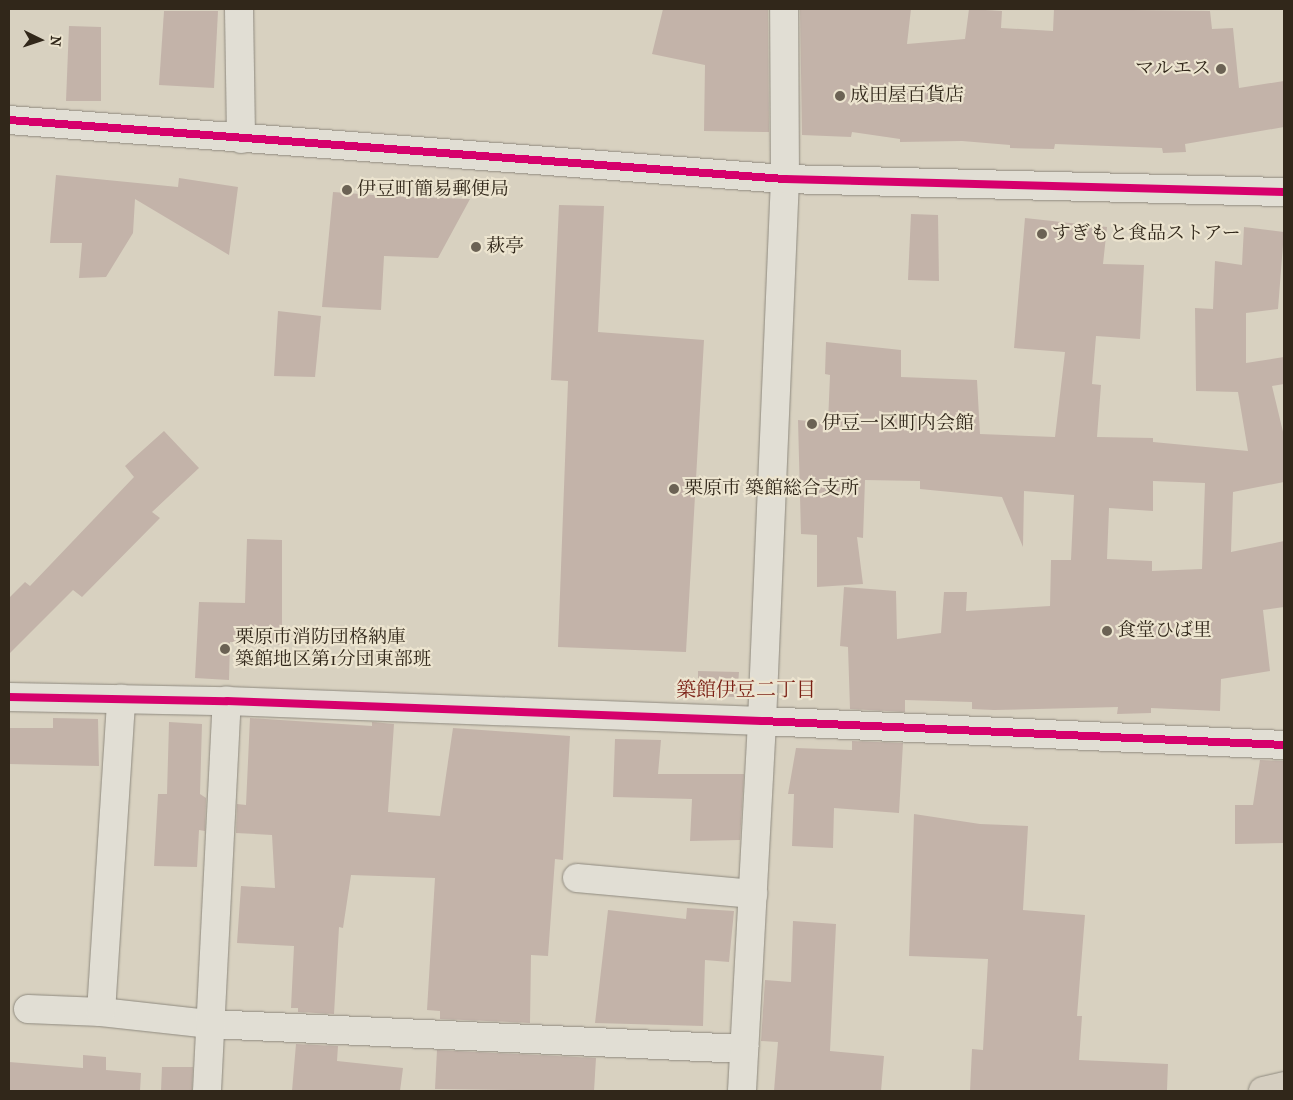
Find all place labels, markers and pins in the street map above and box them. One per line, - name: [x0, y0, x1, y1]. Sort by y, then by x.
- place label: マルエス: [1135, 58, 1211, 80]
- marker: マルエス: [1215, 63, 1227, 75]
- place label: 成田屋百貨店: [850, 85, 964, 107]
- marker: 成田屋百貨店: [834, 90, 846, 102]
- place label: 伊豆町簡易郵便局: [357, 179, 509, 201]
- marker: 伊豆町簡易郵便局: [341, 184, 353, 196]
- place label: すぎもと食品ストアー: [1052, 223, 1241, 245]
- marker: すぎもと食品ストアー: [1036, 228, 1048, 240]
- place label: 萩亭: [486, 236, 524, 258]
- marker: 萩亭: [470, 241, 482, 253]
- place label: 伊豆一区町内会館: [822, 413, 974, 435]
- marker: 伊豆一区町内会館: [806, 418, 818, 430]
- place label: 栗原市 築館総合支所: [684, 478, 859, 500]
- marker: 栗原市 築館総合支所: [668, 483, 680, 495]
- place label: 食堂ひば里: [1117, 620, 1212, 642]
- marker: 食堂ひば里: [1101, 625, 1113, 637]
- place label: 栗原市消防団格納庫 築館地区第1分団東部班: [235, 627, 432, 671]
- marker: 栗原市消防団格納庫 築館地区第1分団東部班: [219, 643, 231, 655]

